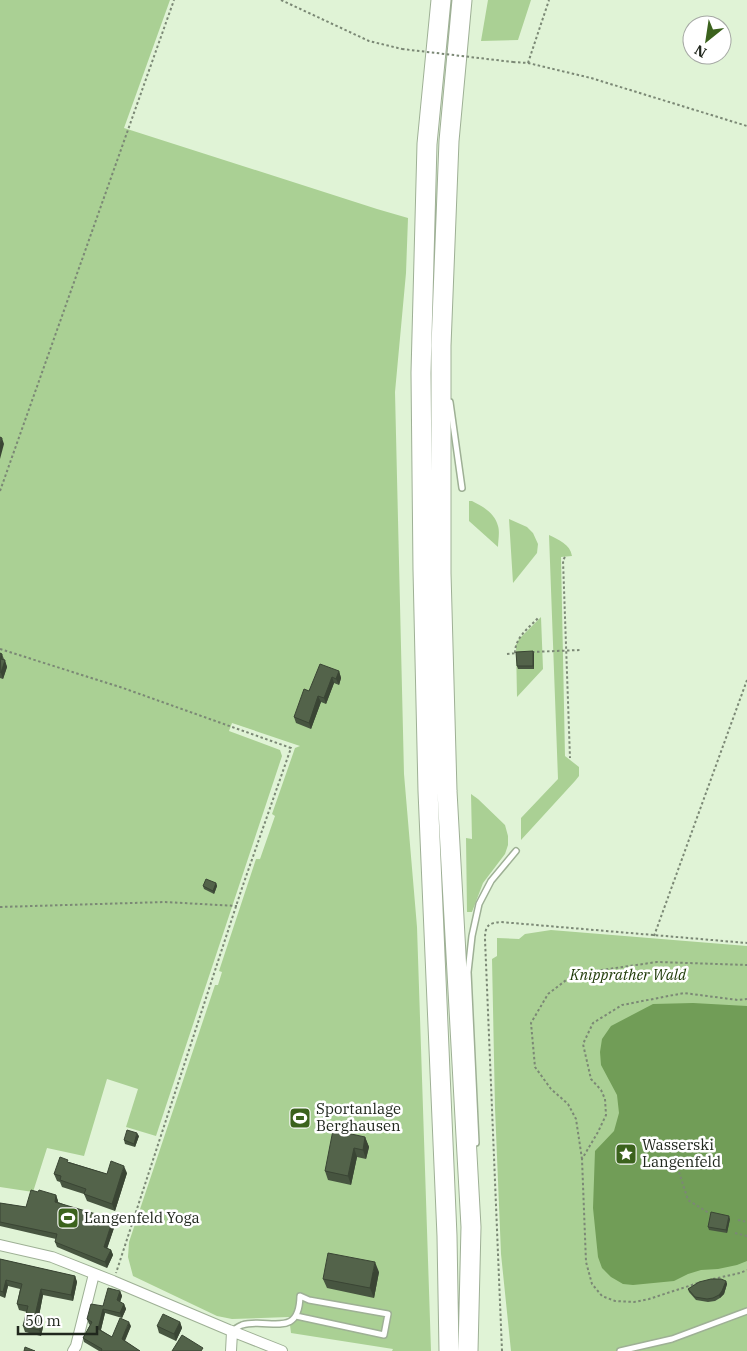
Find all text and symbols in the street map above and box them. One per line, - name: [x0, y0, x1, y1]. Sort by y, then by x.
- north arrow: [682, 15, 732, 65]
- text: N: [691, 41, 710, 62]
- park label: Knipprather Wald: [569, 965, 687, 984]
- place label: Sportanlage Berghausen: [316, 1099, 401, 1135]
- sports icon: Sportanlage Berghausen: [288, 1106, 312, 1130]
- place label: Wasserski Langenfeld: [642, 1135, 721, 1171]
- place icon: Wasserski Langenfeld: [614, 1142, 638, 1166]
- sports icon: Langenfeld Yoga: [56, 1206, 80, 1230]
- place label: Langenfeld Yoga: [84, 1208, 200, 1227]
- scale bar: [18, 1304, 96, 1336]
- text: 50 m: [25, 1311, 61, 1330]

